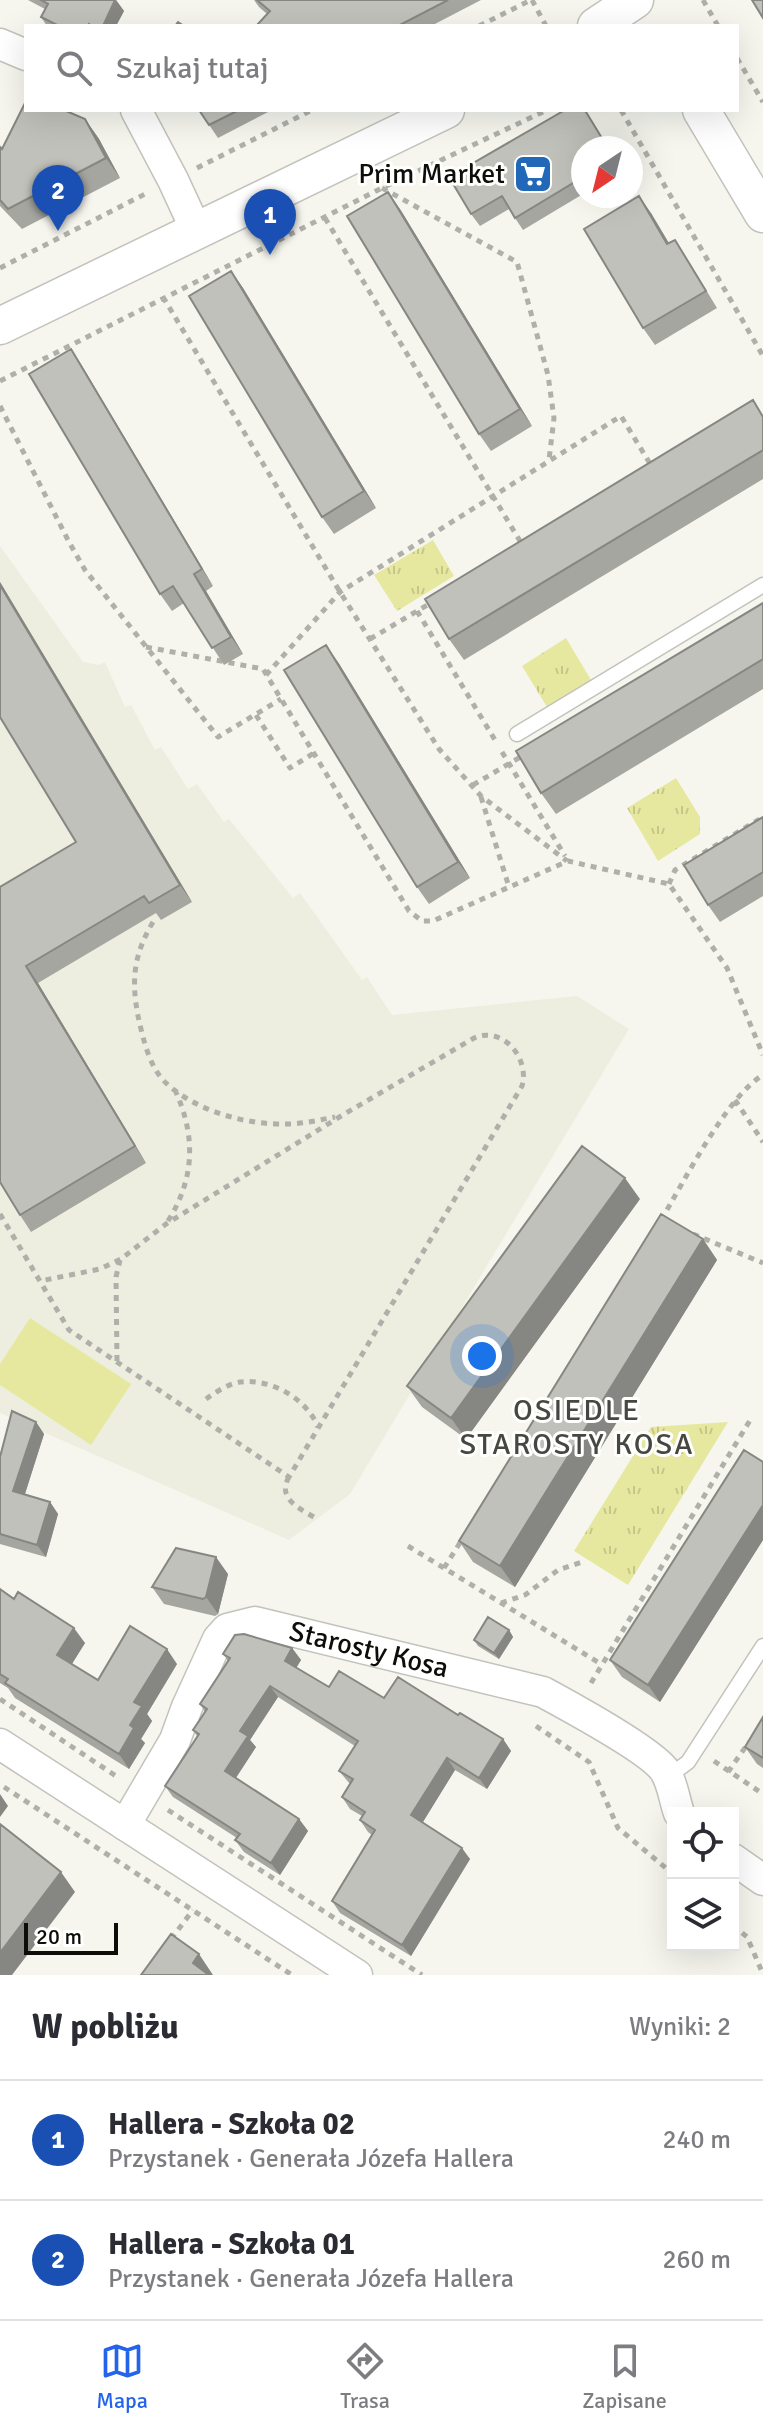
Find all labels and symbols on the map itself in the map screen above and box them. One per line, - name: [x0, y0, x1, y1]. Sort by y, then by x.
- north arrow: [571, 136, 643, 208]
- supermarket icon: Prim Market: [512, 153, 554, 195]
- place label: Prim Market: [358, 157, 505, 191]
- pin: 2: [32, 165, 84, 231]
- pin: 1: [244, 189, 296, 255]
- your location: [462, 1336, 502, 1376]
- district label: OSIEDLE STAROSTY KOSA: [459, 1392, 695, 1463]
- street label: Starosty Kosa: [286, 1614, 452, 1685]
- scale bar: [24, 1919, 118, 1955]

